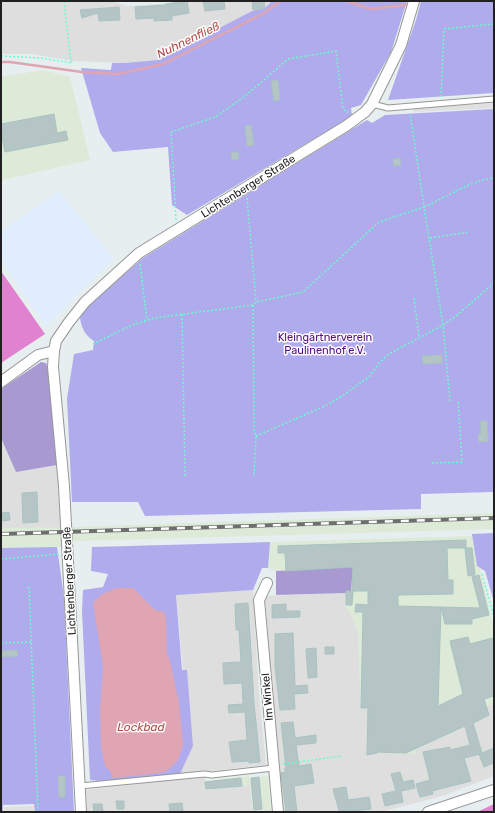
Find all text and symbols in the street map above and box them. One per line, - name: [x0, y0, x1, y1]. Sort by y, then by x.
- water label: Nuhnenfließ: [154, 18, 222, 61]
- street label: Lichtenberger Straße: [199, 152, 298, 221]
- park label: Kleingärtnerverein Paulinenhof e.V.: [278, 331, 372, 357]
- street label: Lichtenberger Straße: [60, 526, 79, 636]
- street label: Im Winkel: [259, 673, 276, 721]
- water label: Lockbad: [117, 720, 166, 734]

